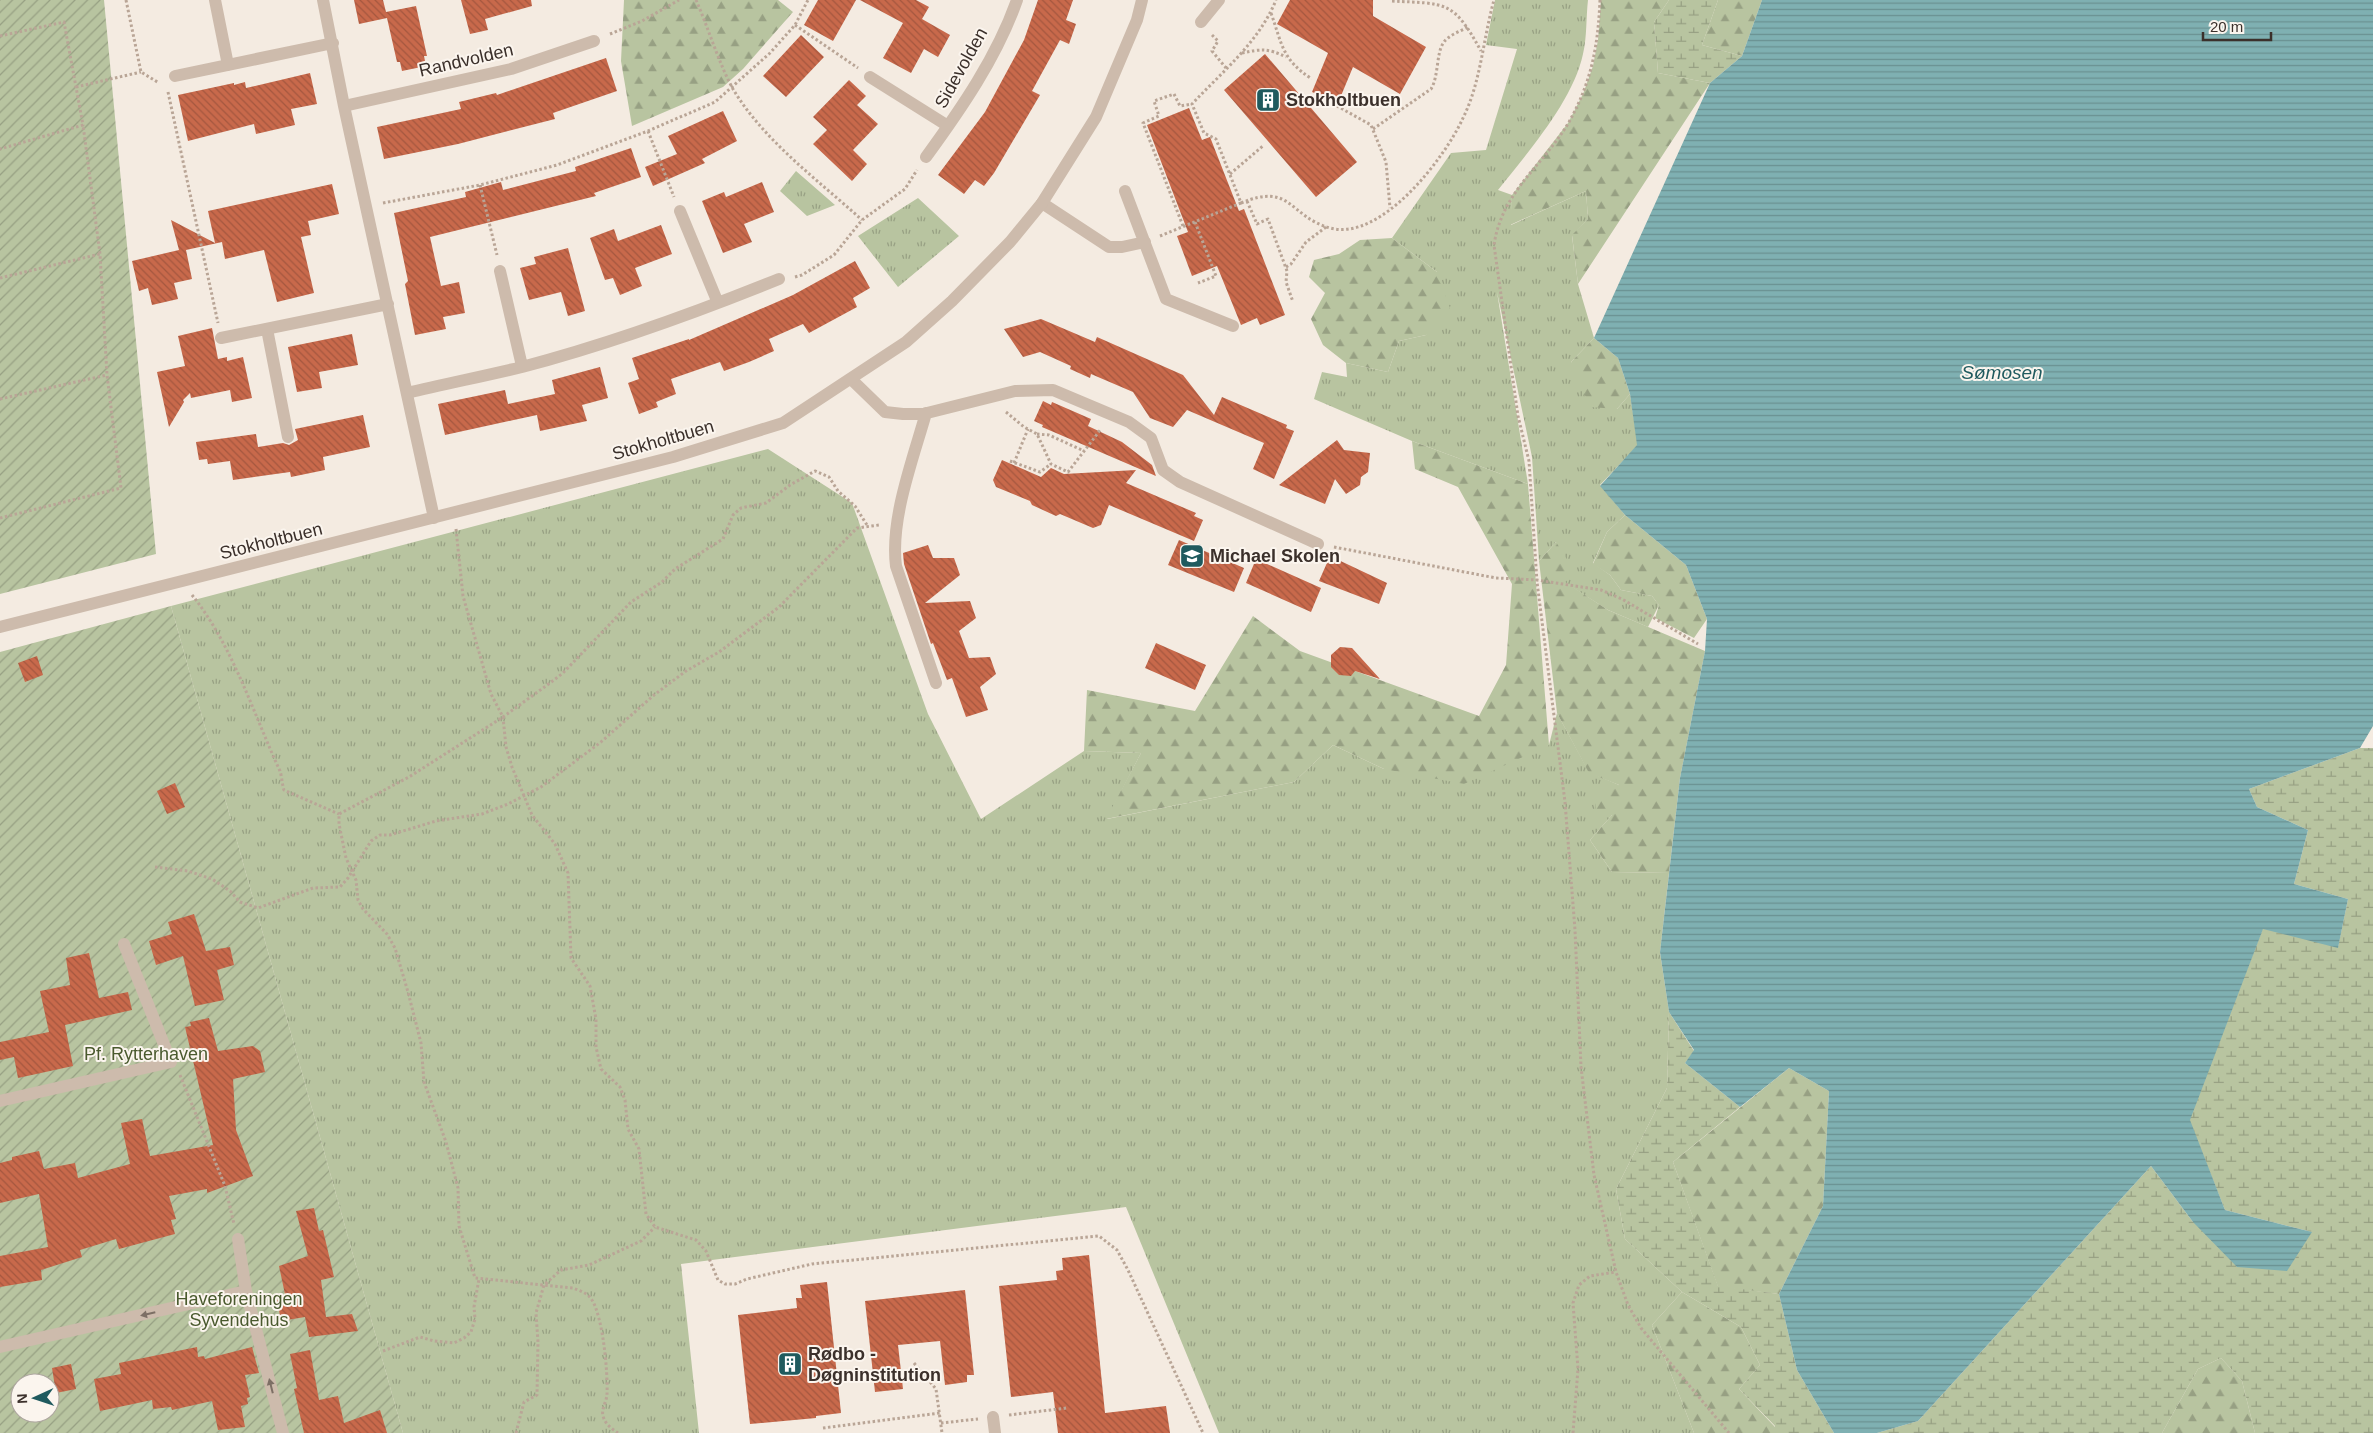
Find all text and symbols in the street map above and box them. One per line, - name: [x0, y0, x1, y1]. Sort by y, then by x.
- scale bar: [2203, 10, 2270, 42]
- text: 20 m: [2210, 18, 2243, 35]
- street label: Sidevolden: [931, 24, 991, 112]
- street label: Randvolden: [417, 39, 515, 81]
- building icon: Stokholtbuen: [1255, 87, 1281, 113]
- place label: Stokholtbuen: [1286, 90, 1401, 110]
- water label: Sømosen: [1961, 362, 2043, 383]
- street label: Stokholtbuen: [610, 416, 716, 464]
- street label: Stokholtbuen: [218, 519, 324, 563]
- school or university icon: Michael Skolen: [1179, 543, 1205, 569]
- place label: Michael Skolen: [1210, 546, 1340, 566]
- park label: Pf. Rytterhaven: [84, 1044, 208, 1064]
- park label: Haveforeningen Syvendehus: [175, 1289, 303, 1330]
- one-way arrow: [139, 1310, 155, 1318]
- place label: Rødbo - Døgninstitution: [808, 1344, 941, 1385]
- building icon: Rødbo - Døgninstitution: [777, 1351, 803, 1377]
- north arrow: [10, 1373, 60, 1423]
- one-way arrow: [266, 1378, 274, 1393]
- text: N: [14, 1393, 30, 1404]

